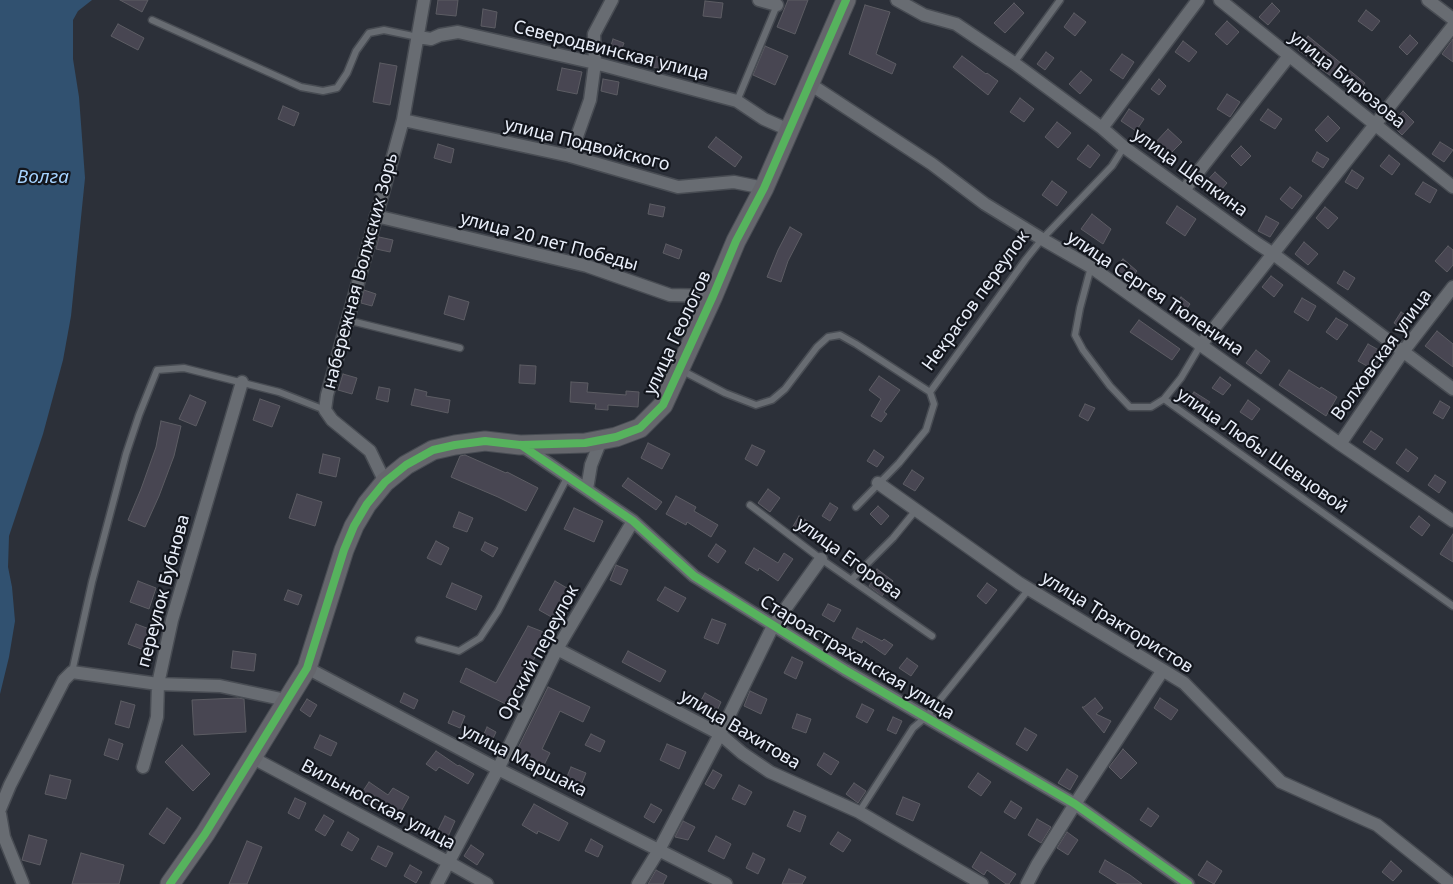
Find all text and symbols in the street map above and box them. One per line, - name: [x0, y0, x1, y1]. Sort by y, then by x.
- street label: Северодвинская улица: [511, 16, 711, 86]
- street label: улица Бирюзова: [1285, 27, 1409, 133]
- street label: улица Подвойского: [502, 114, 672, 176]
- street label: улица Щепкина: [1128, 124, 1252, 222]
- street label: набережная Волжских Зорь: [319, 151, 403, 391]
- water label: Волга: [17, 167, 69, 189]
- street label: улица 20 лет Победы: [458, 208, 640, 276]
- street label: Некрасов переулок: [918, 227, 1034, 375]
- street label: улица Сергея Тюленина: [1063, 227, 1247, 361]
- street label: улица Геологов: [640, 267, 716, 399]
- street label: Волховская улица: [1327, 285, 1437, 425]
- street label: улица Любы Шевцовой: [1172, 384, 1352, 518]
- street label: переулок Бубнова: [133, 512, 195, 670]
- street label: улица Егорова: [792, 513, 906, 605]
- street label: улица Трактористов: [1037, 568, 1197, 678]
- street label: Орский переулок: [494, 582, 584, 724]
- street label: Староастраханская улица: [756, 591, 958, 725]
- street label: улица Вахитова: [676, 686, 804, 774]
- street label: улица Маршака: [457, 720, 591, 802]
- street label: Вильнюсская улица: [297, 755, 459, 855]

